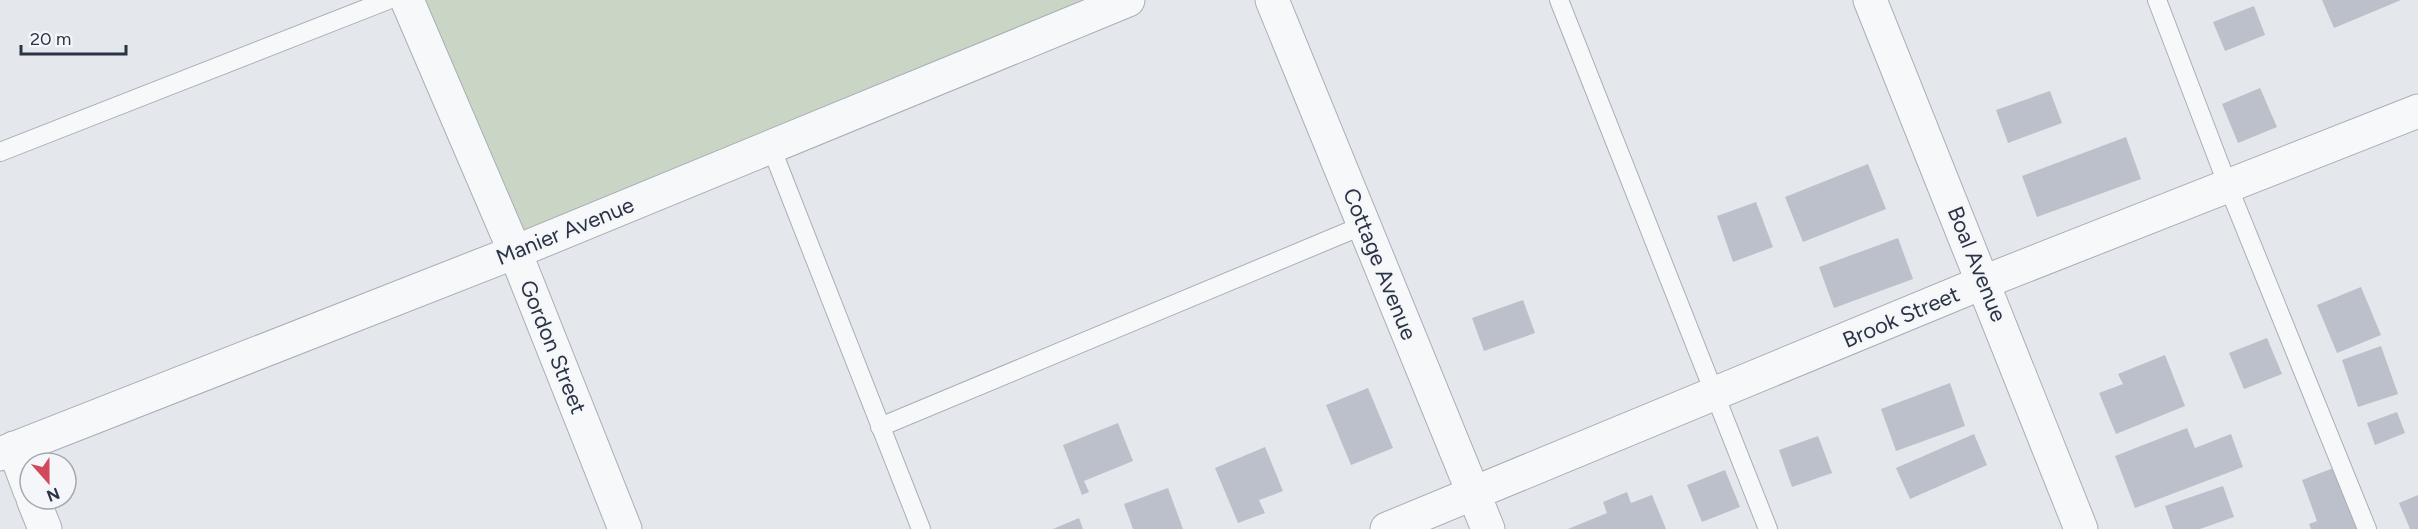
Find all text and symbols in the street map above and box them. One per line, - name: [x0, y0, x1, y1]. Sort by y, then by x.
- scale bar: [21, 18, 126, 56]
- text: 20 m: [30, 28, 71, 50]
- street label: Cottage Avenue: [1337, 184, 1423, 344]
- street label: Manier Avenue: [492, 191, 638, 271]
- street label: Boal Avenue: [1942, 202, 2012, 326]
- street label: Gordon Street: [514, 276, 592, 418]
- street label: Brook Street: [1839, 280, 1963, 354]
- north arrow: [18, 451, 78, 511]
- text: N: [44, 483, 62, 506]

